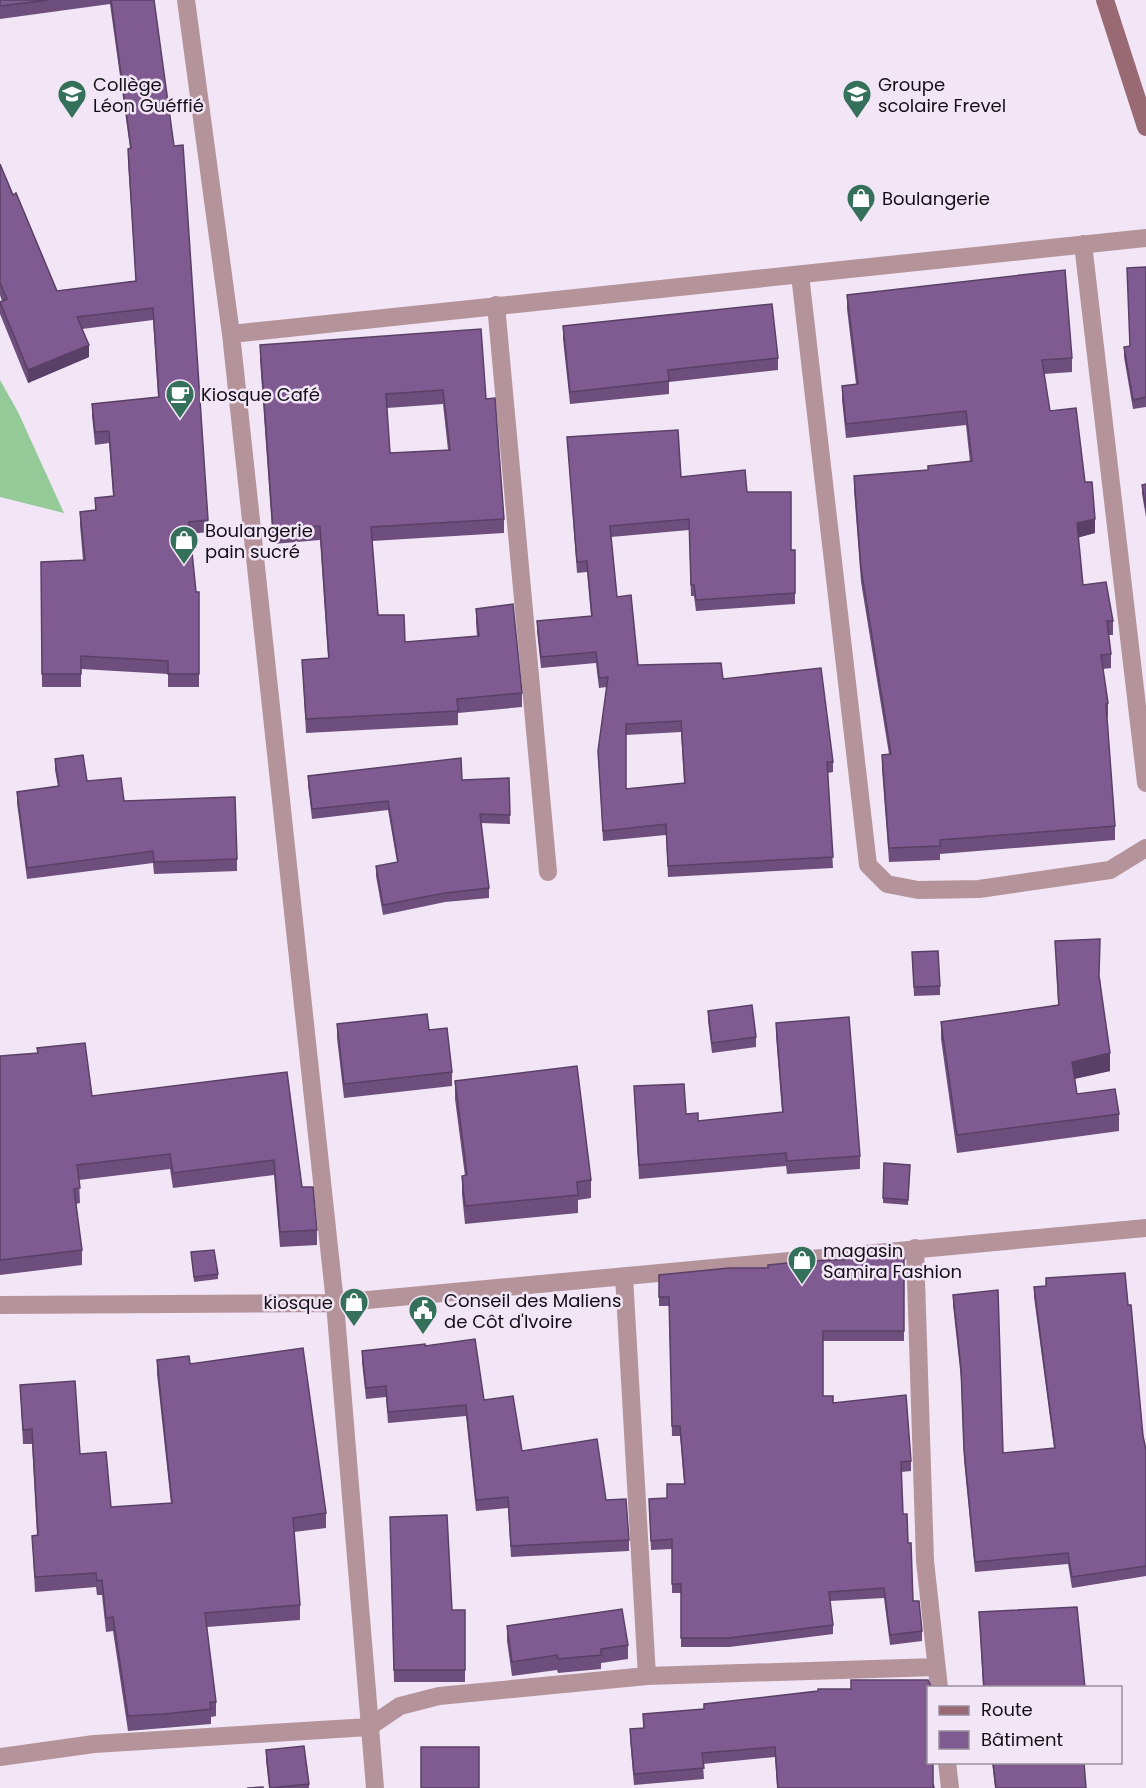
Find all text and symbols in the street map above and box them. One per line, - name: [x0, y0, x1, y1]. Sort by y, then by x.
- place label: Collège Léon Guéffié: [93, 72, 204, 118]
- place label: Groupe scolaire Frevel: [878, 72, 1006, 118]
- school or university icon: Collège Léon Guéffié: [56, 78, 88, 120]
- school or university icon: Groupe scolaire Frevel: [841, 78, 873, 120]
- shop icon: Boulangerie: [845, 182, 877, 224]
- place label: Boulangerie: [882, 186, 990, 211]
- cafe icon: Kiosque Café: [164, 378, 196, 420]
- place label: Kiosque Café: [201, 382, 320, 407]
- place label: Boulangerie pain sucré: [205, 518, 313, 564]
- shop icon: Boulangerie pain sucré: [168, 524, 200, 566]
- place label: magasin Samira Fashion: [823, 1238, 962, 1284]
- shop icon: magasin Samira Fashion: [786, 1244, 818, 1286]
- shop icon: kiosque: [338, 1286, 370, 1328]
- place label: Conseil des Maliens de Côt d'Ivoire: [444, 1288, 621, 1334]
- place label: kiosque: [264, 1290, 333, 1315]
- public building icon: Conseil des Maliens de Côt d'Ivoire: [407, 1294, 439, 1336]
- legend: [927, 1686, 1122, 1764]
- text: Route: [981, 1697, 1033, 1722]
- text: Bâtiment: [981, 1727, 1063, 1752]

